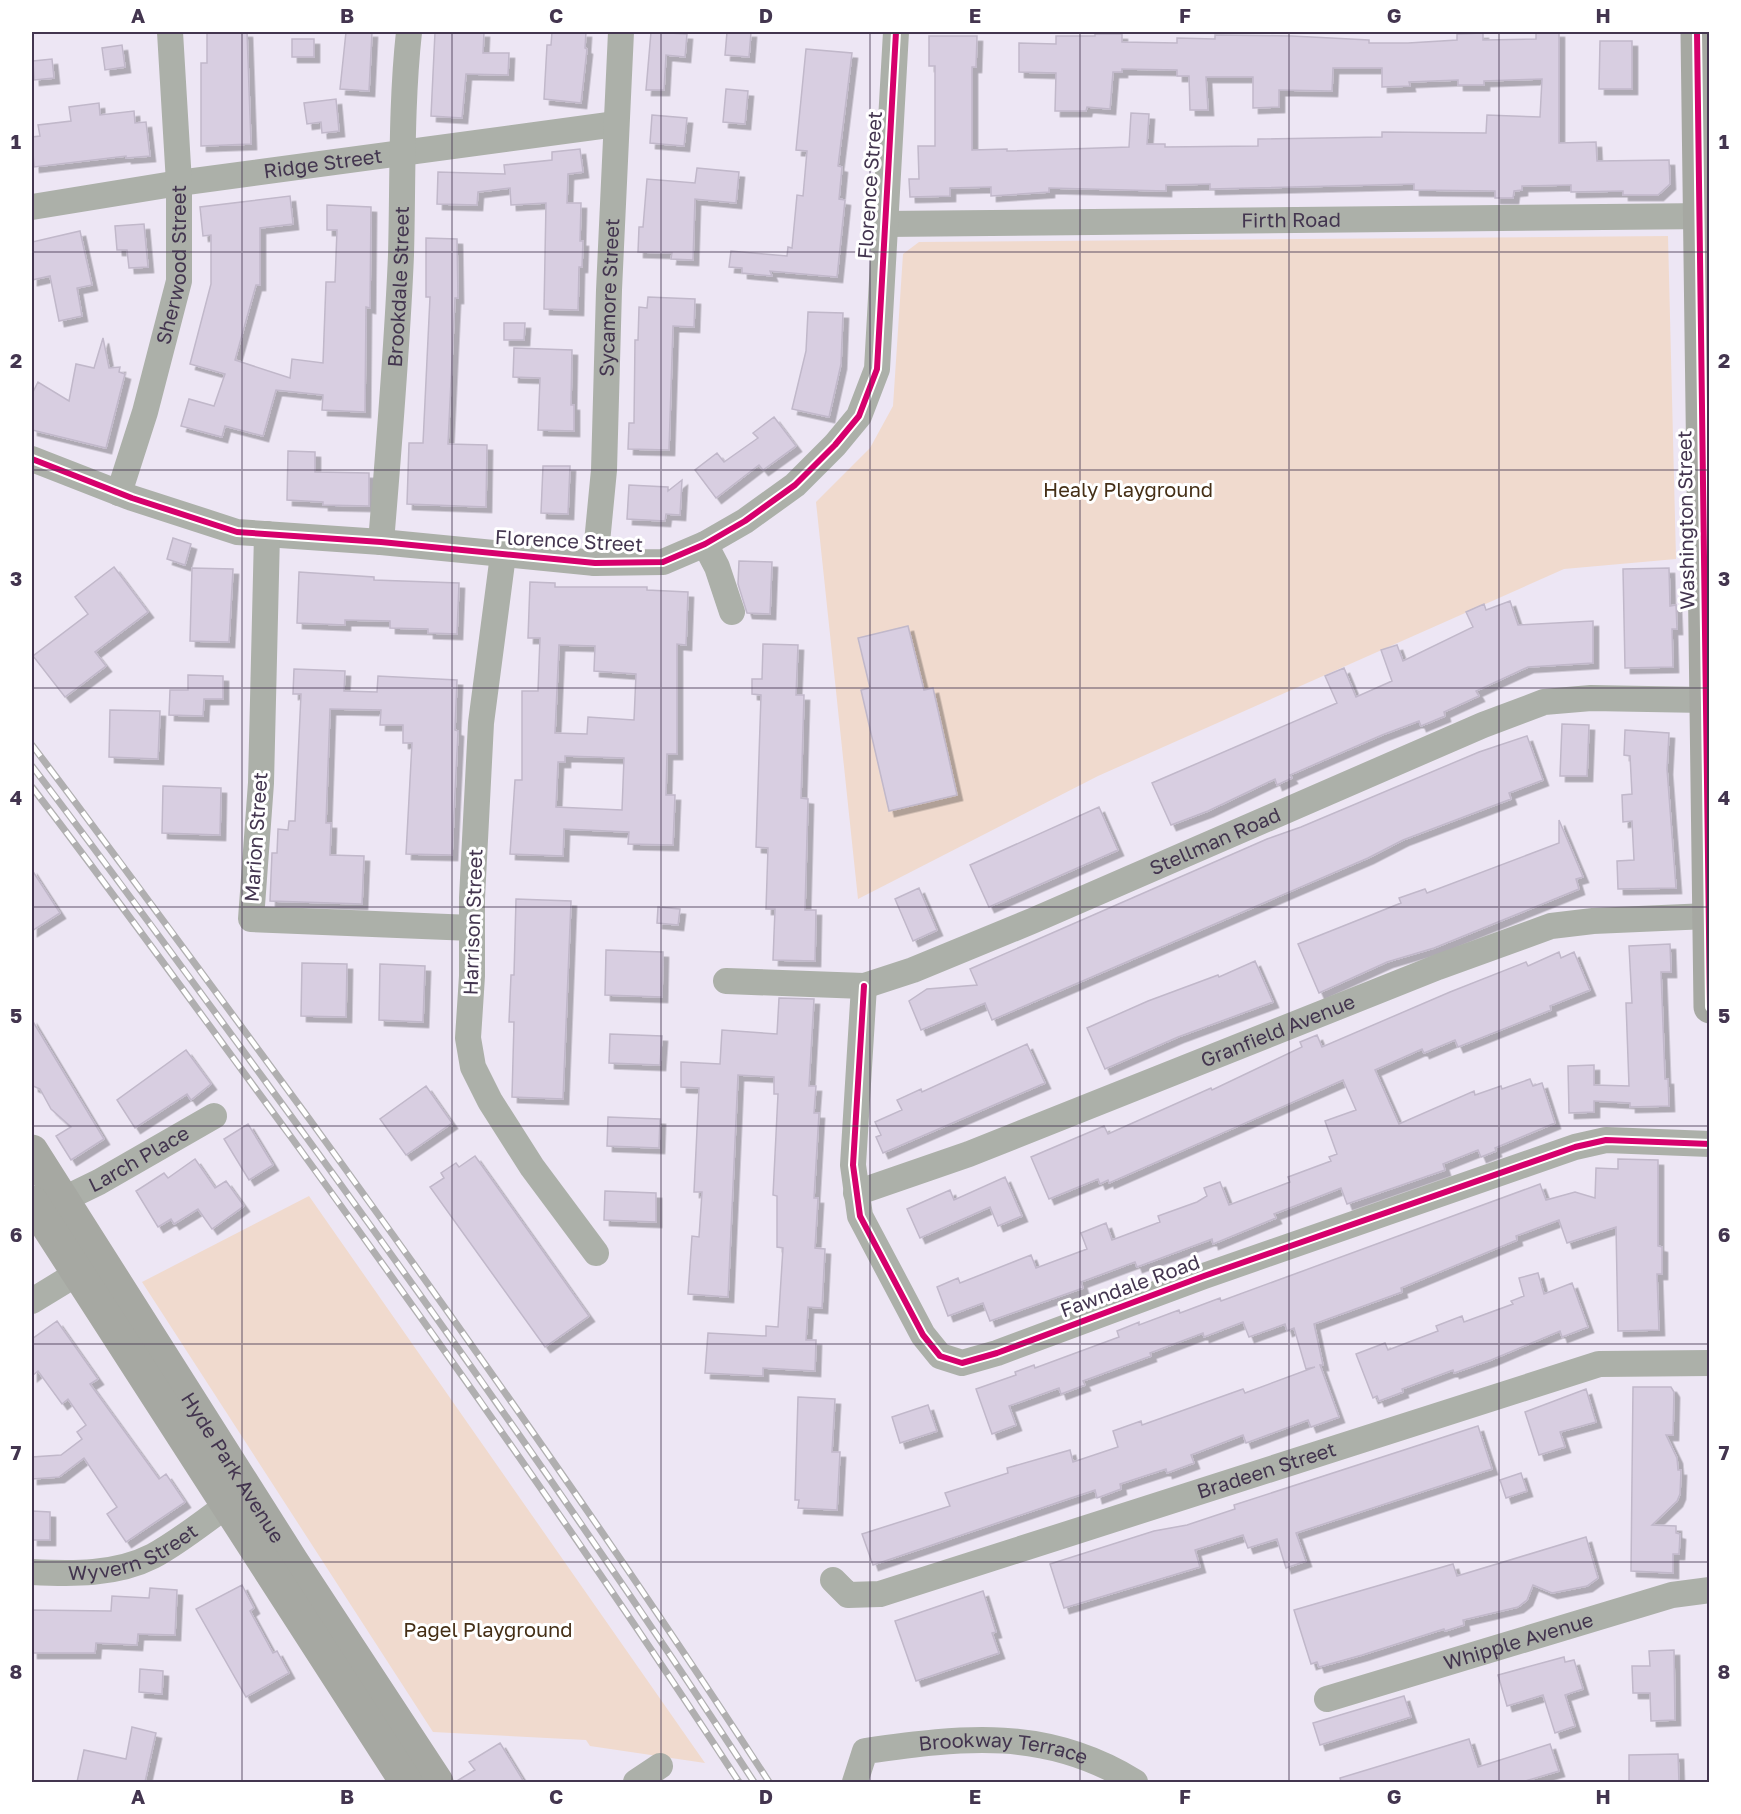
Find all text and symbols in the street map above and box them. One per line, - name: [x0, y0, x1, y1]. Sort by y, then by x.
- text: A: [131, 3, 145, 27]
- text: B: [340, 3, 354, 27]
- text: C: [549, 3, 563, 27]
- text: D: [759, 3, 773, 27]
- text: E: [969, 3, 981, 27]
- text: F: [1179, 3, 1191, 27]
- text: G: [1387, 3, 1401, 27]
- text: H: [1595, 3, 1611, 27]
- street label: Florence Street: [852, 110, 886, 260]
- text: 1: [11, 129, 21, 153]
- text: 1: [1719, 129, 1729, 153]
- street label: Ridge Street: [262, 143, 383, 182]
- street label: Sherwood Street: [150, 185, 190, 347]
- street label: Brookdale Street: [382, 206, 413, 368]
- street label: Firth Road: [1241, 207, 1341, 232]
- street label: Sycamore Street: [594, 218, 623, 377]
- text: 2: [10, 348, 22, 372]
- text: 2: [1718, 348, 1730, 372]
- street label: Washington Street: [1671, 430, 1699, 610]
- park label: Healy Playground: [1043, 477, 1213, 501]
- street label: Florence Street: [494, 524, 644, 556]
- text: 3: [10, 566, 22, 590]
- text: 3: [1718, 566, 1730, 590]
- street label: Marion Street: [238, 771, 272, 903]
- text: 4: [10, 785, 22, 809]
- text: 4: [1718, 785, 1730, 809]
- street label: Stellman Road: [1146, 802, 1284, 879]
- street label: Harrison Street: [457, 848, 487, 996]
- street label: Granfield Avenue: [1197, 988, 1358, 1071]
- text: 5: [10, 1003, 22, 1027]
- text: 5: [1718, 1003, 1730, 1027]
- street label: Larch Place: [84, 1120, 193, 1196]
- text: 6: [10, 1222, 22, 1246]
- text: 6: [1718, 1222, 1730, 1246]
- street label: Fawndale Road: [1057, 1249, 1203, 1321]
- street label: Hyde Park Avenue: [177, 1387, 290, 1547]
- street label: Bradeen Street: [1194, 1436, 1339, 1503]
- text: 7: [11, 1440, 22, 1464]
- text: 7: [1719, 1440, 1730, 1464]
- street label: Wyvern Street: [68, 1518, 202, 1584]
- street label: Whipple Avenue: [1441, 1606, 1596, 1674]
- park label: Pagel Playground: [403, 1617, 573, 1641]
- text: 8: [10, 1659, 22, 1683]
- text: 8: [1718, 1659, 1730, 1683]
- street label: Brookway Terrace: [917, 1727, 1091, 1768]
- text: A: [131, 1784, 145, 1808]
- text: B: [340, 1784, 354, 1808]
- text: C: [549, 1784, 563, 1808]
- text: D: [759, 1784, 773, 1808]
- text: E: [969, 1784, 981, 1808]
- text: F: [1179, 1784, 1191, 1808]
- text: G: [1387, 1784, 1401, 1808]
- text: H: [1595, 1784, 1611, 1808]

